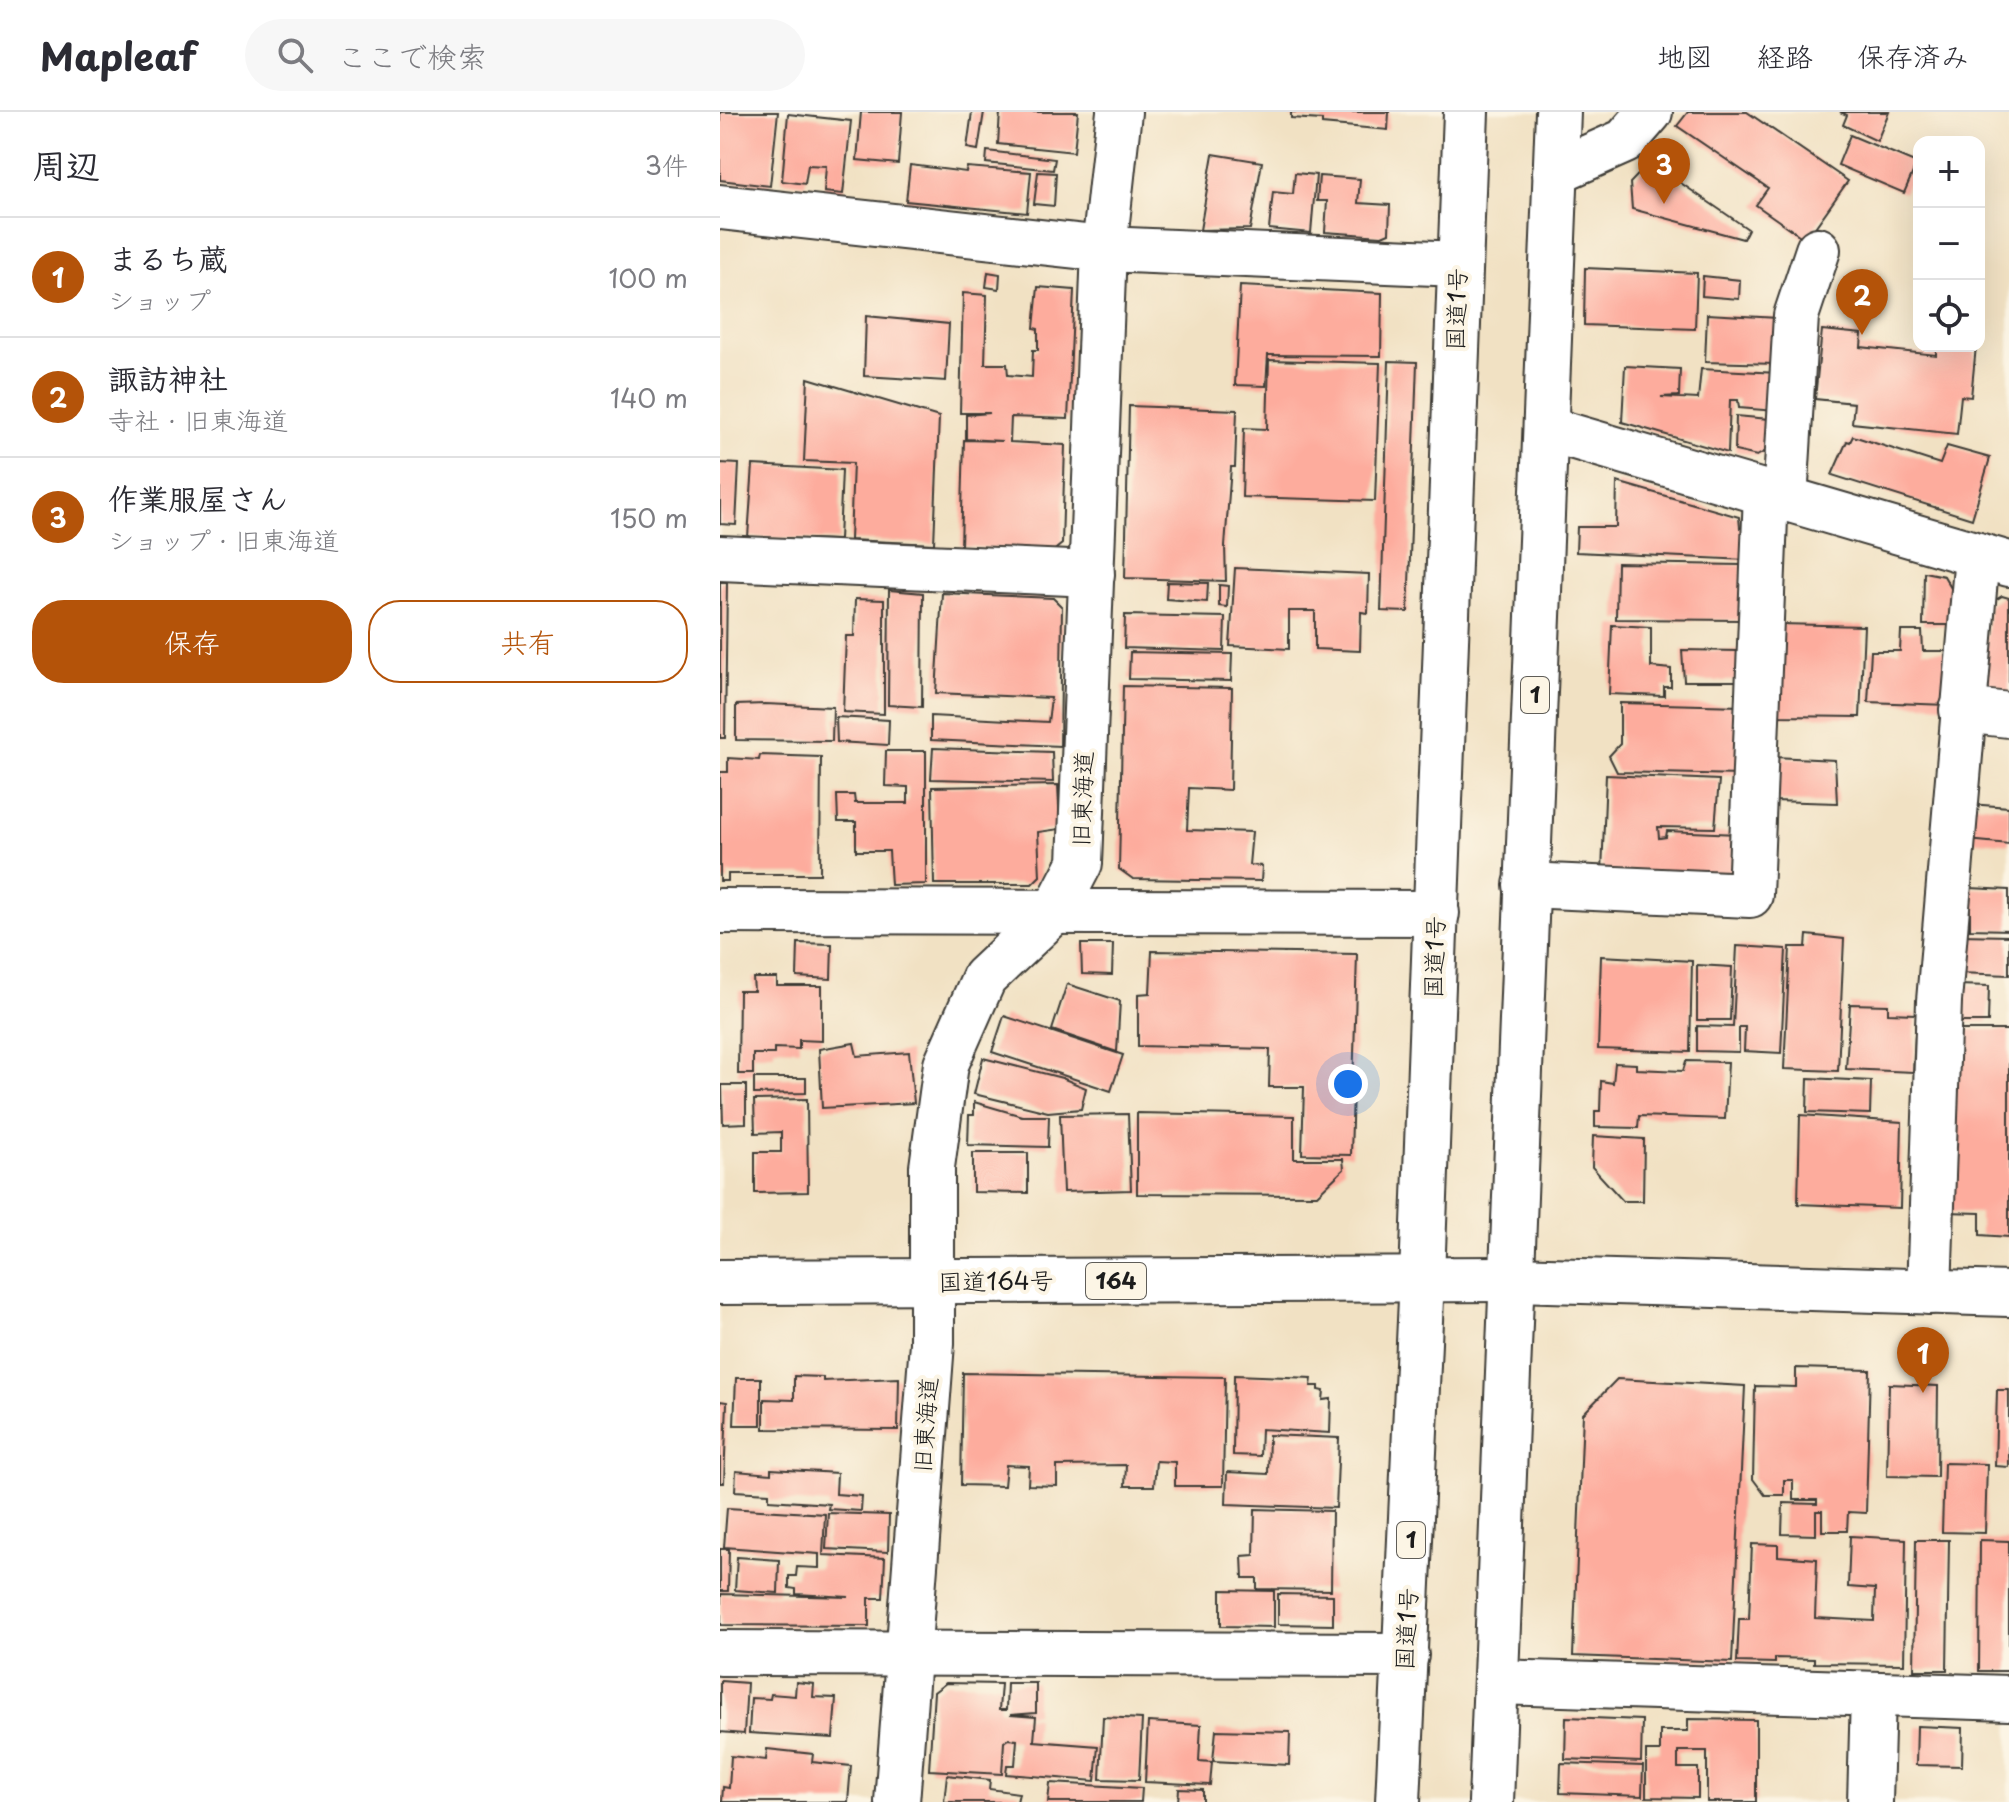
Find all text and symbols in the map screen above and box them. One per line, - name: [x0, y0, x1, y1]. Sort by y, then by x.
- search box: [245, 19, 805, 91]
- text: Mapleaf: [40, 27, 197, 84]
- icon: search: [273, 33, 317, 77]
- text: ここで検索: [337, 33, 487, 78]
- text: 地図: [1657, 34, 1713, 77]
- text: 経路: [1757, 34, 1813, 77]
- text: 保存済み: [1857, 34, 1969, 77]
- map controls: [1913, 136, 1985, 352]
- button: +: [1913, 136, 1985, 208]
- text: 周辺: [32, 138, 100, 190]
- pin: 3: [1638, 138, 1690, 204]
- text: 3件: [645, 145, 688, 184]
- button: −: [1913, 208, 1985, 280]
- text: まるち蔵: [108, 235, 228, 280]
- text: 1: [52, 258, 64, 297]
- text: 100 m: [608, 258, 688, 297]
- street label: 国道1号: [1436, 267, 1474, 351]
- pin: 2: [1836, 269, 1888, 335]
- text: ショップ: [108, 280, 211, 319]
- button: locate: [1913, 280, 1985, 352]
- text: 諏訪神社: [108, 355, 228, 400]
- text: 2: [49, 378, 67, 417]
- text: 140 m: [610, 378, 688, 417]
- text: 寺社 · 旧東海道: [108, 400, 288, 439]
- text: 作業服屋さん: [108, 475, 288, 520]
- text: 3: [49, 498, 67, 537]
- text: 150 m: [610, 498, 688, 537]
- text: ショップ · 旧東海道: [108, 520, 339, 559]
- button: 保存: [32, 600, 352, 683]
- button: 共有: [368, 600, 688, 683]
- road number: 1: [1521, 677, 1549, 713]
- street label: 旧東海道: [1061, 750, 1101, 848]
- street label: 国道1号: [1414, 915, 1452, 999]
- your location: [1328, 1064, 1368, 1104]
- street label: 国道164号: [938, 1261, 1054, 1299]
- road number: 164: [1086, 1263, 1146, 1299]
- pin: 1: [1897, 1327, 1949, 1393]
- street label: 旧東海道: [903, 1376, 945, 1474]
- road number: 1: [1397, 1522, 1425, 1558]
- street label: 国道1号: [1385, 1587, 1425, 1671]

